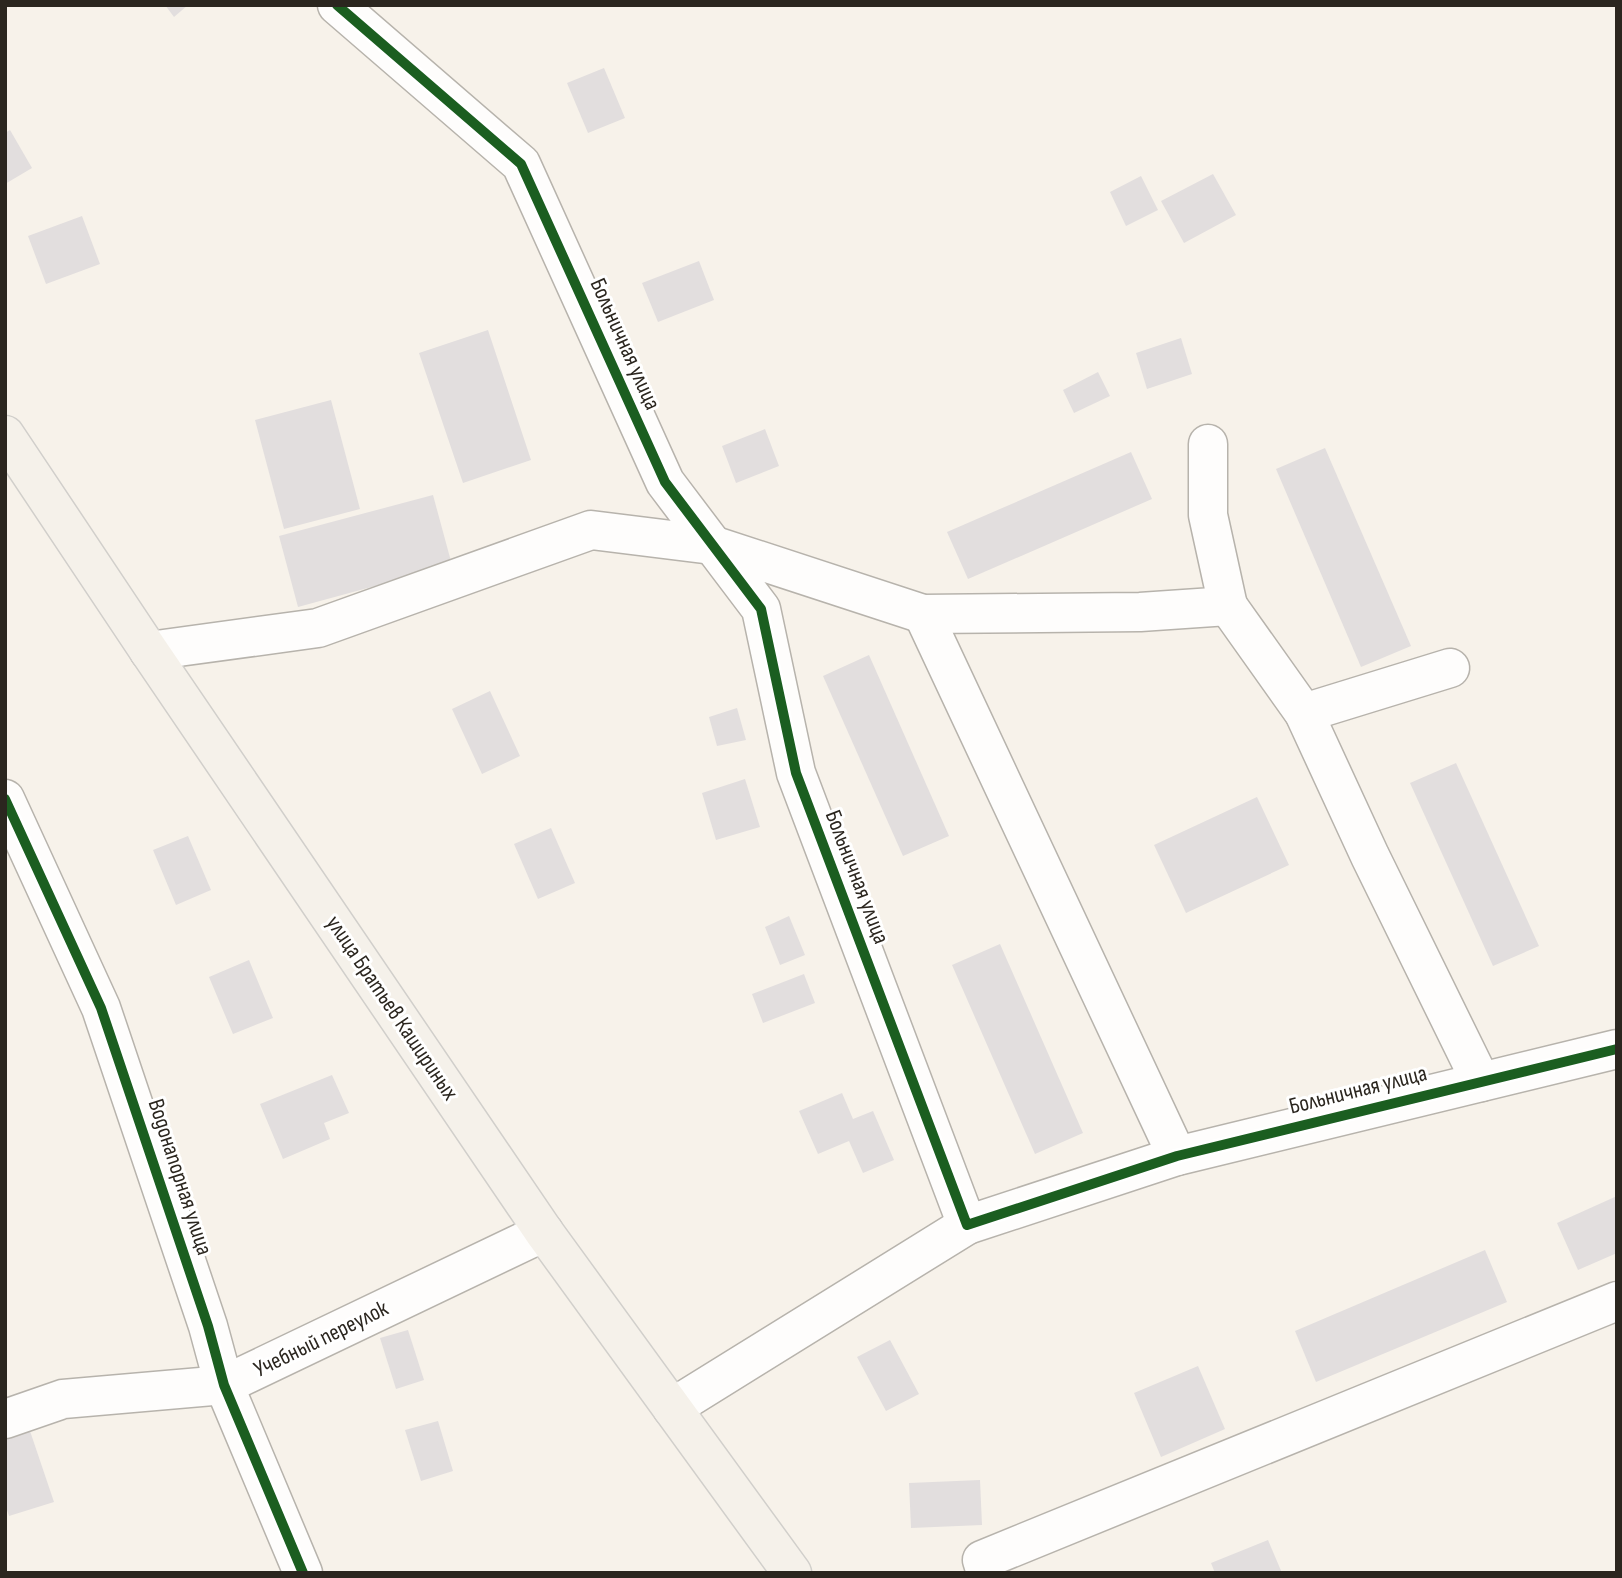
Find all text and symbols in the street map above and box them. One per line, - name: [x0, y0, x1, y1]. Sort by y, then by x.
- street label: Больничная улица: [584, 274, 666, 414]
- street label: Больничная улица: [819, 806, 895, 948]
- street label: улица Братьев Кашириных: [320, 910, 464, 1106]
- street label: Больничная улица: [1286, 1059, 1430, 1121]
- street label: Водонапорная улица: [142, 1096, 218, 1258]
- street label: Учебный переулок: [249, 1294, 393, 1384]

